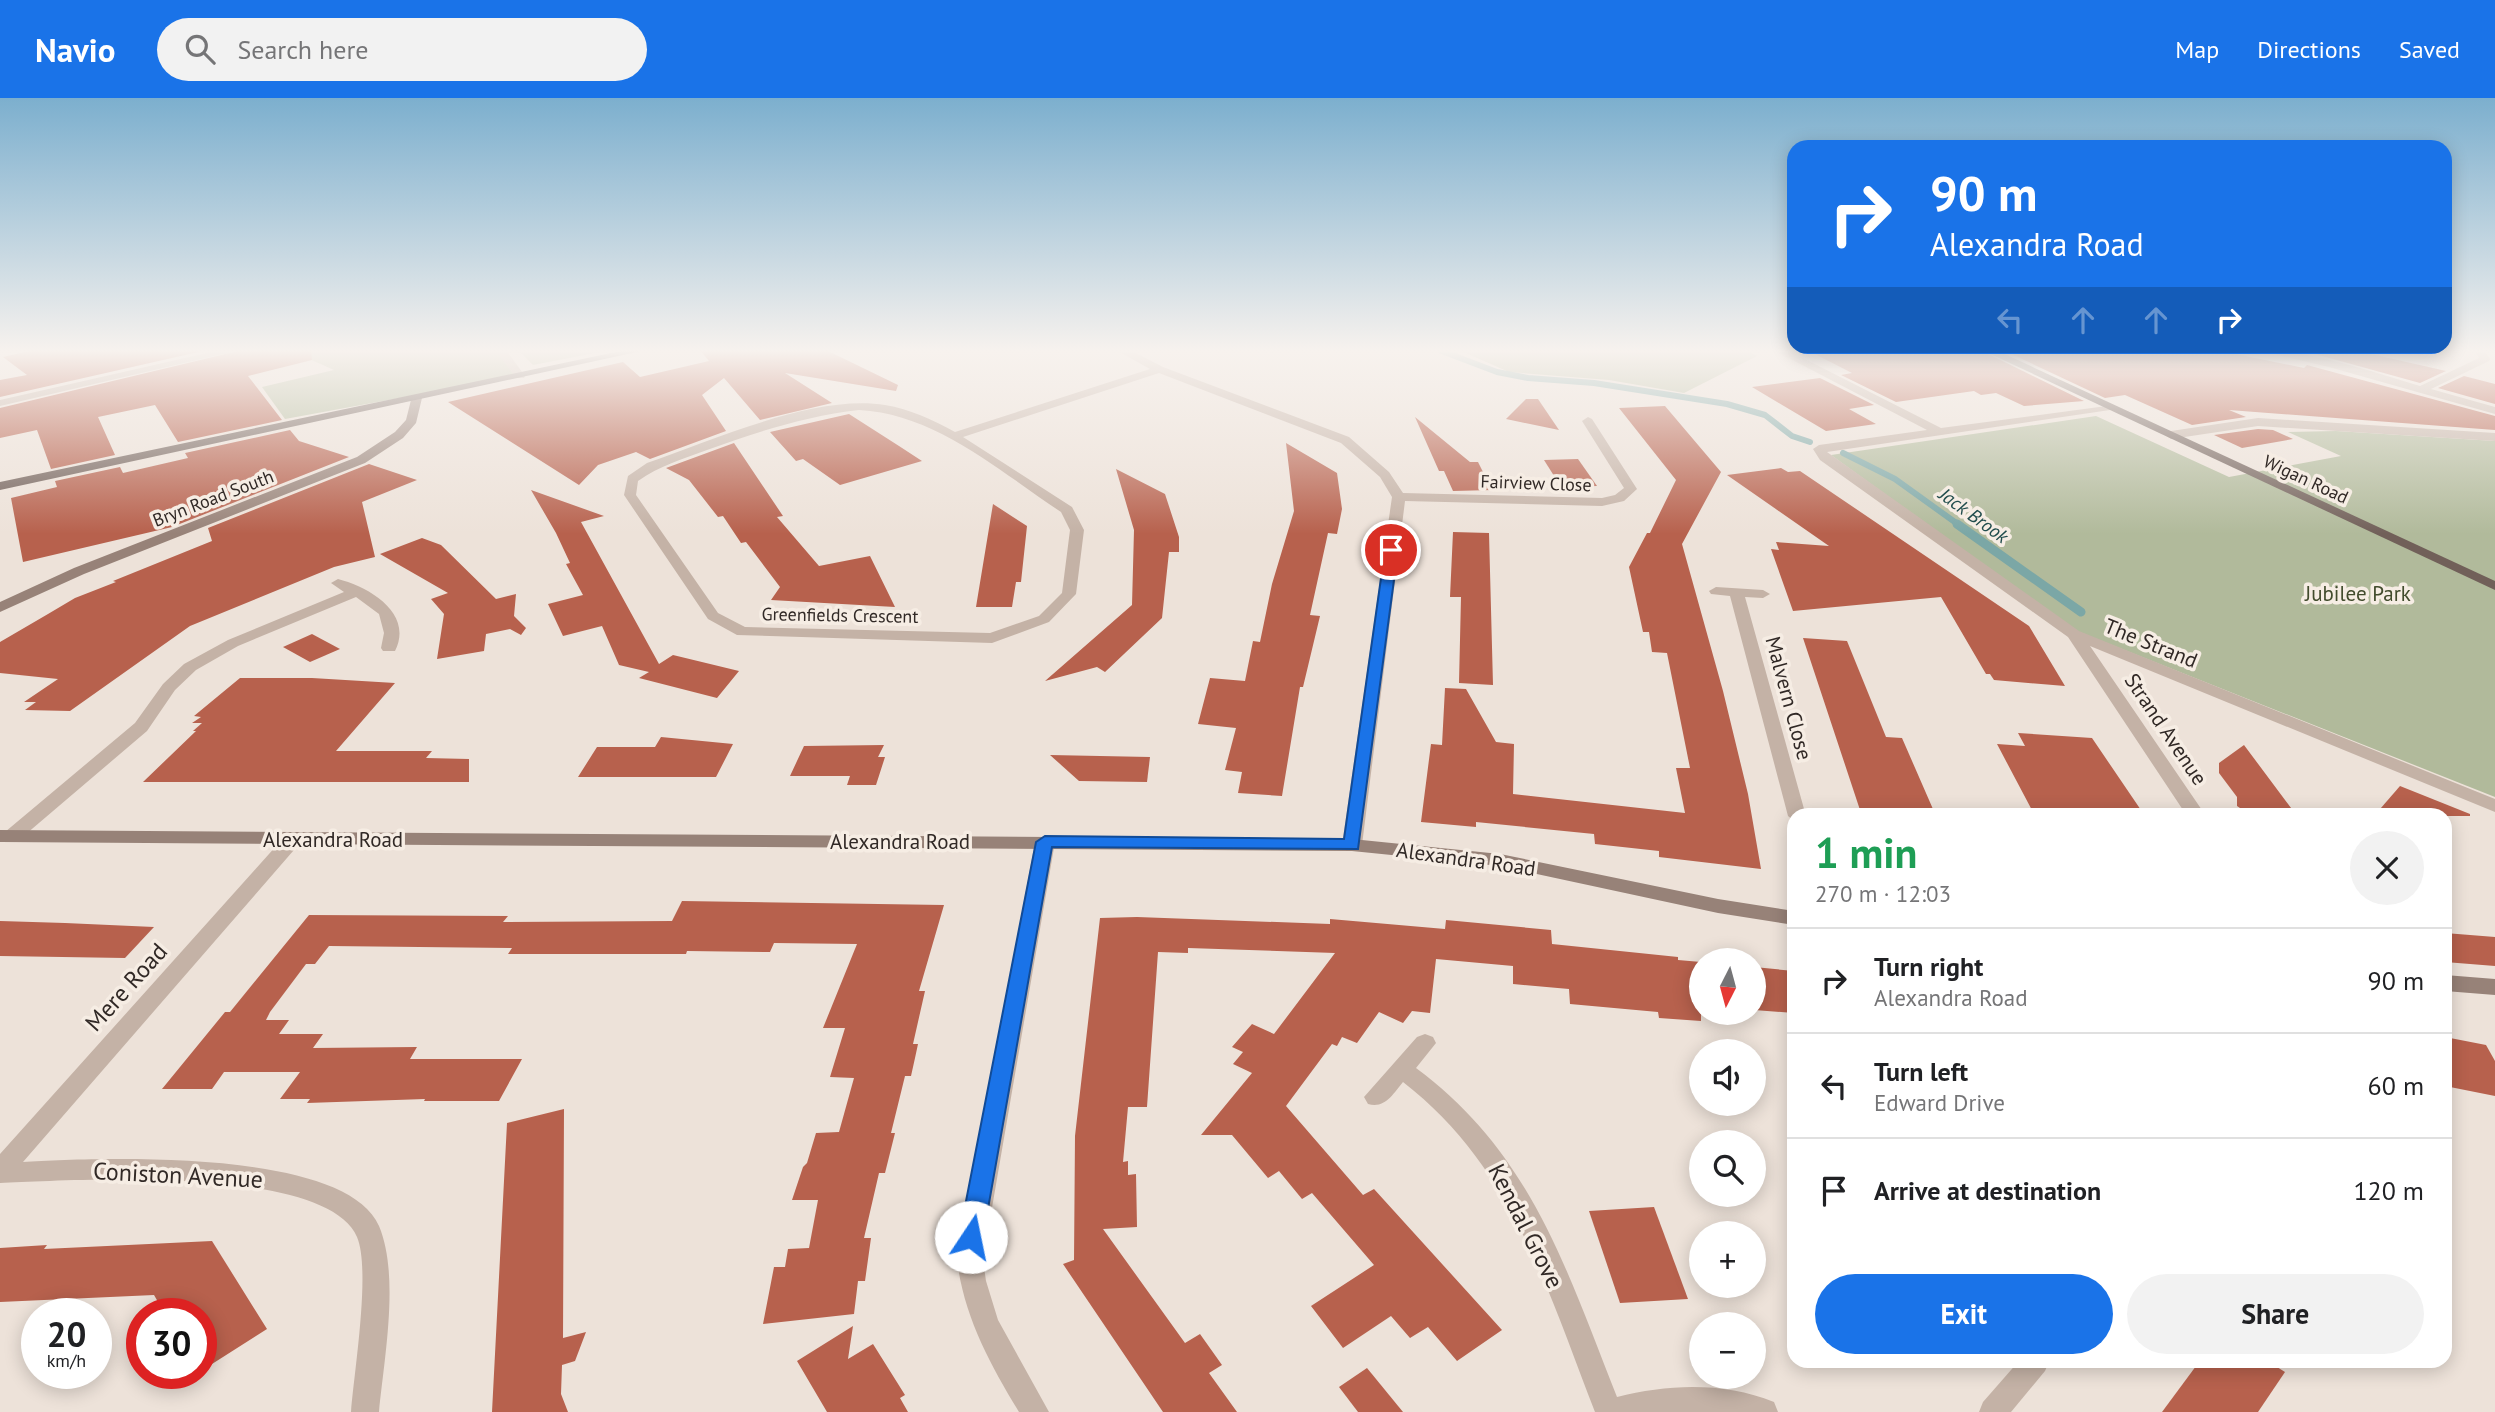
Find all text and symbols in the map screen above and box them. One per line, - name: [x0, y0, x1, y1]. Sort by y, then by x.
- search box: [157, 18, 647, 81]
- text: Navio: [35, 28, 115, 71]
- icon: search: [181, 30, 219, 68]
- text: Search here: [237, 33, 369, 66]
- text: Map: [2175, 34, 2219, 65]
- text: Directions: [2257, 34, 2361, 65]
- text: Saved: [2399, 34, 2460, 65]
- text: 90 m: [1930, 161, 2037, 225]
- icon: right: [1815, 168, 1906, 259]
- text: Alexandra Road: [1930, 223, 2144, 265]
- icon: left: [1991, 301, 2029, 339]
- icon: ahead: [2064, 301, 2102, 339]
- icon: ahead: [2137, 301, 2175, 339]
- icon: right: [2210, 301, 2248, 339]
- street label: Wigan Road: [2260, 449, 2352, 509]
- street label: Bryn Road South: [149, 464, 277, 532]
- street label: Fairview Close: [1480, 470, 1592, 496]
- water label: Jack Brook: [1933, 481, 2015, 549]
- pin: [1361, 520, 1421, 580]
- icon: arrive: [1372, 531, 1410, 569]
- park label: Jubilee Park: [2304, 580, 2411, 607]
- street label: Greenfields Crescent: [761, 602, 919, 628]
- street label: The Strand: [2100, 612, 2202, 674]
- street label: Malvern Close: [1760, 633, 1818, 763]
- street label: Strand Avenue: [2119, 668, 2213, 790]
- text: 1 min: [1815, 825, 1917, 880]
- street label: Alexandra Road: [263, 826, 403, 853]
- street label: Alexandra Road: [830, 828, 970, 855]
- button: close: [2350, 831, 2424, 905]
- street label: Alexandra Road: [1395, 836, 1537, 882]
- text: 270 m · 12:03: [1815, 879, 1951, 908]
- street label: Mere Road: [78, 936, 174, 1038]
- north arrow: [1689, 948, 1766, 1026]
- map controls: [1689, 948, 1766, 1389]
- text: Turn right: [1874, 950, 1983, 983]
- icon: right: [1815, 962, 1853, 1000]
- text: 90 m: [2368, 964, 2424, 997]
- text: Alexandra Road: [1874, 983, 2028, 1012]
- button: sound: [1689, 1039, 1766, 1116]
- text: Turn left: [1874, 1055, 1968, 1088]
- icon: left: [1815, 1067, 1853, 1105]
- text: 60 m: [2368, 1069, 2424, 1102]
- text: Edward Drive: [1874, 1088, 2005, 1117]
- button: search: [1689, 1130, 1766, 1207]
- street label: Coniston Avenue: [92, 1155, 264, 1195]
- street label: Kendal Grove: [1481, 1158, 1571, 1294]
- icon: arrive: [1815, 1172, 1853, 1210]
- text: Arrive at destination: [1874, 1174, 2101, 1207]
- text: 120 m: [2353, 1174, 2424, 1207]
- position arrow: [934, 1200, 1008, 1274]
- button: +: [1689, 1221, 1766, 1298]
- button: Exit: [1815, 1274, 2113, 1354]
- button: Share: [2127, 1274, 2424, 1354]
- speed limit sign: 30: [126, 1298, 217, 1389]
- text: 20: [47, 1311, 86, 1357]
- button: −: [1689, 1312, 1766, 1389]
- text: km/h: [47, 1349, 86, 1372]

